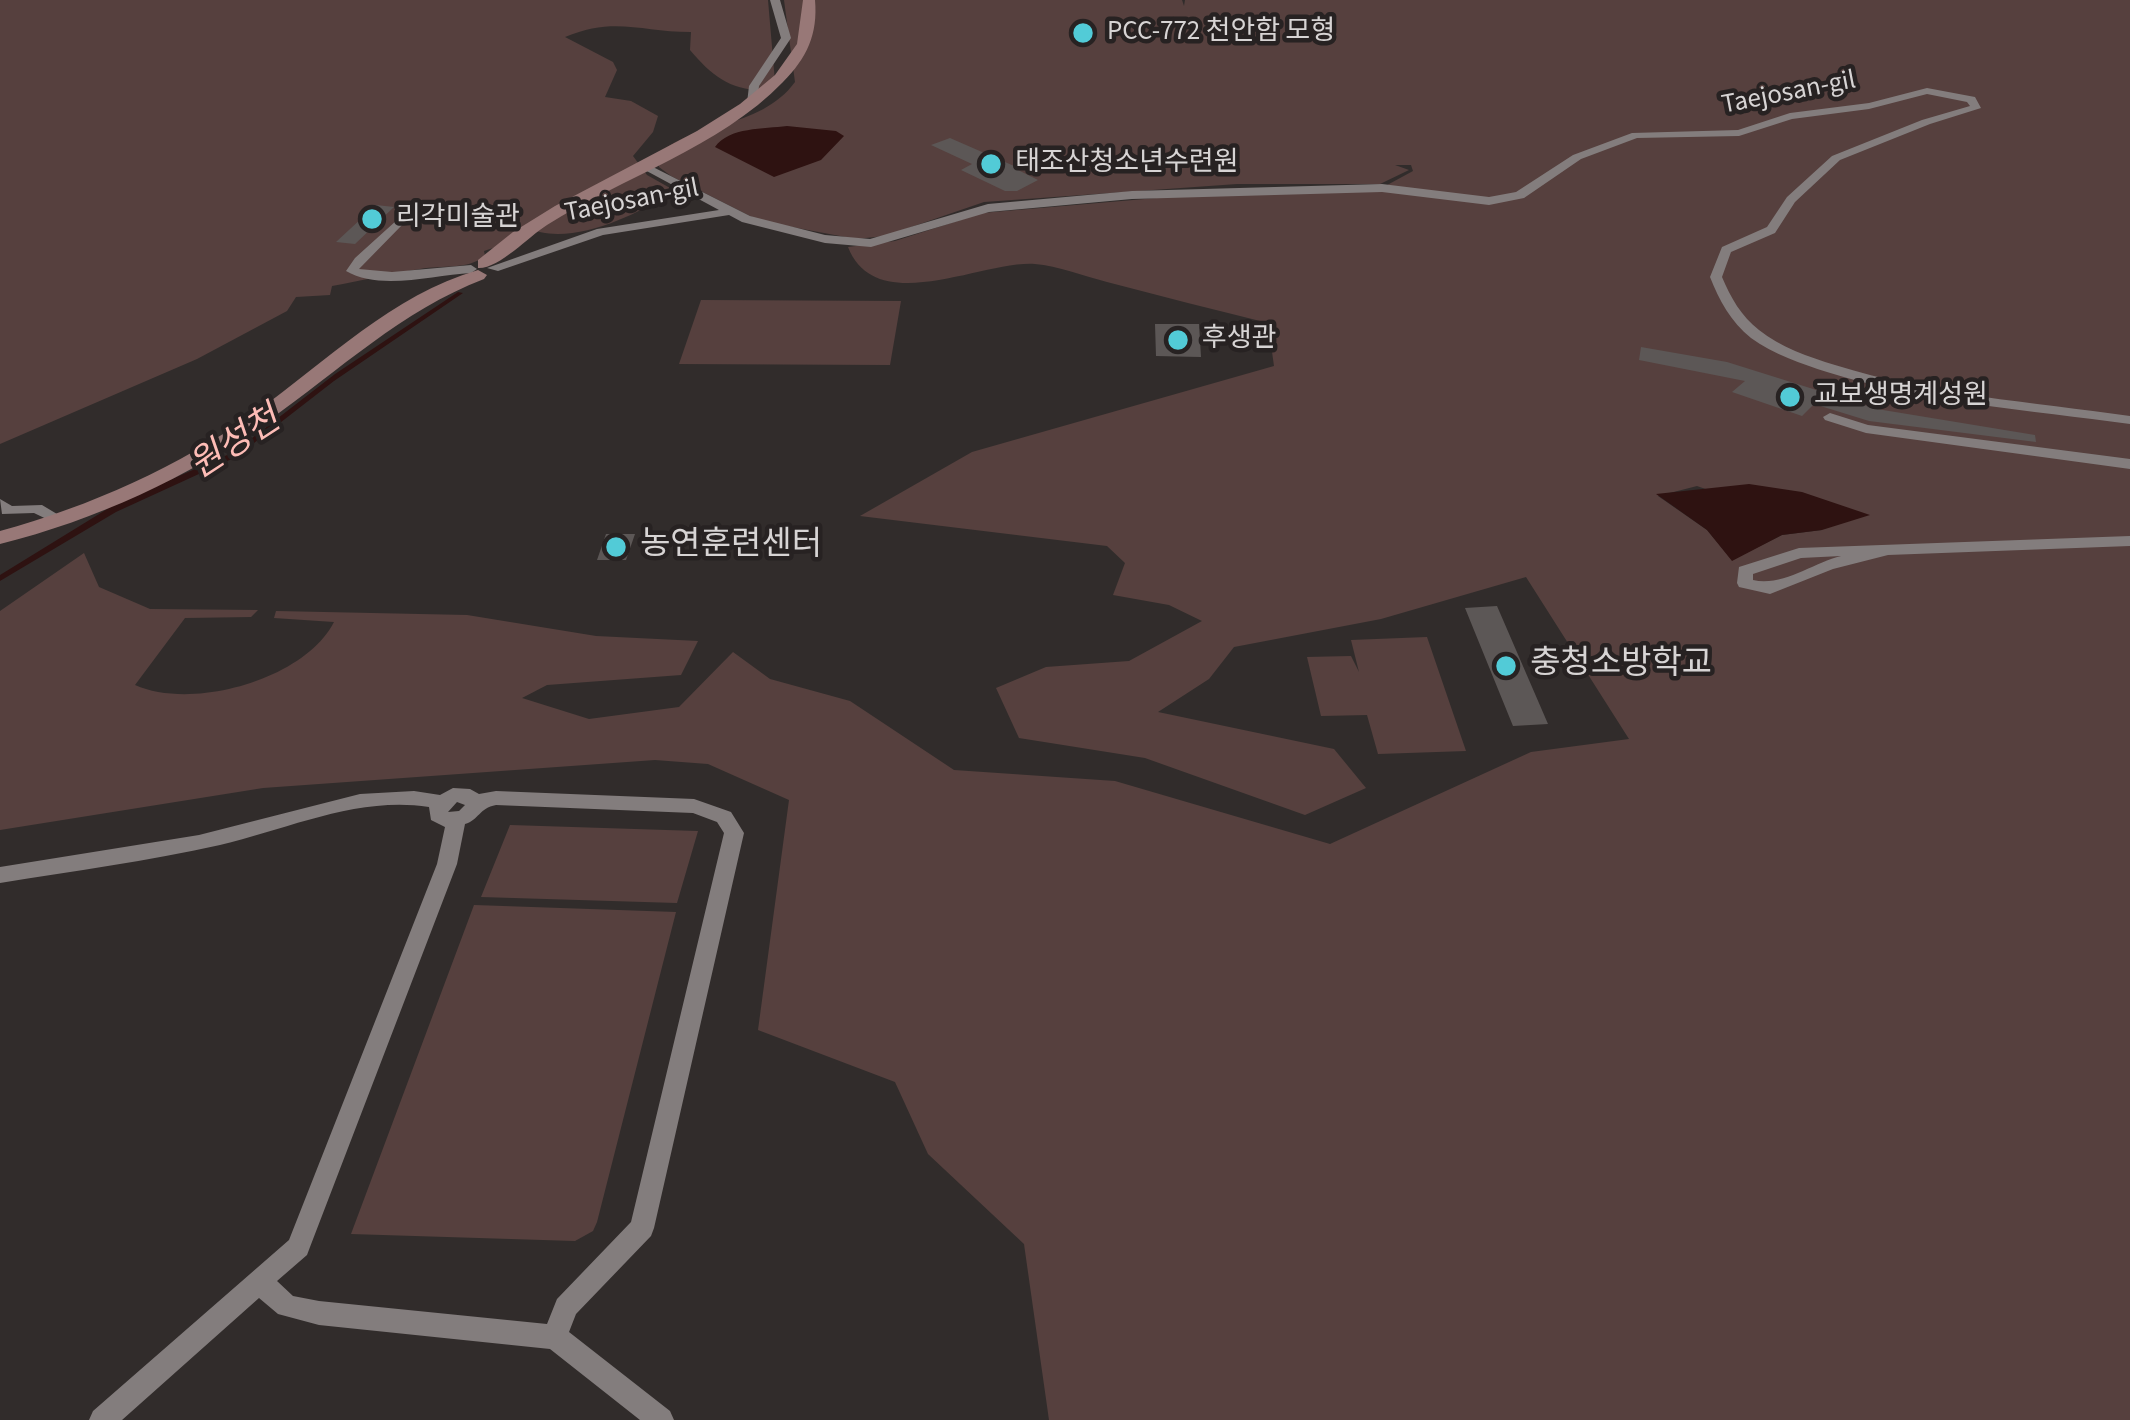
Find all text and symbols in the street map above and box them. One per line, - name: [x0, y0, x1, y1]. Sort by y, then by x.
- place label: PCC-772 천안함 모형: [1107, 17, 1335, 49]
- marker: PCC-772 천안함 모형: [1070, 20, 1096, 46]
- street label: Taejosan-gil: [1719, 65, 1859, 123]
- place label: 태조산청소년수련원: [1015, 148, 1239, 180]
- marker: 태조산청소년수련원: [978, 151, 1004, 177]
- street label: Taejosan-gil: [562, 173, 702, 231]
- place label: 리각미술관: [396, 203, 520, 235]
- marker: 리각미술관: [359, 206, 385, 232]
- place label: 후생관: [1202, 324, 1277, 356]
- marker: 후생관: [1165, 327, 1191, 353]
- place label: 교보생명계성원: [1814, 381, 1988, 413]
- marker: 교보생명계성원: [1777, 384, 1803, 410]
- water label: 원성천: [183, 400, 289, 490]
- place label: 농연훈련센터: [640, 527, 822, 567]
- marker: 농연훈련센터: [603, 534, 629, 560]
- place label: 충청소방학교: [1530, 646, 1712, 686]
- marker: 충청소방학교: [1493, 653, 1519, 679]

